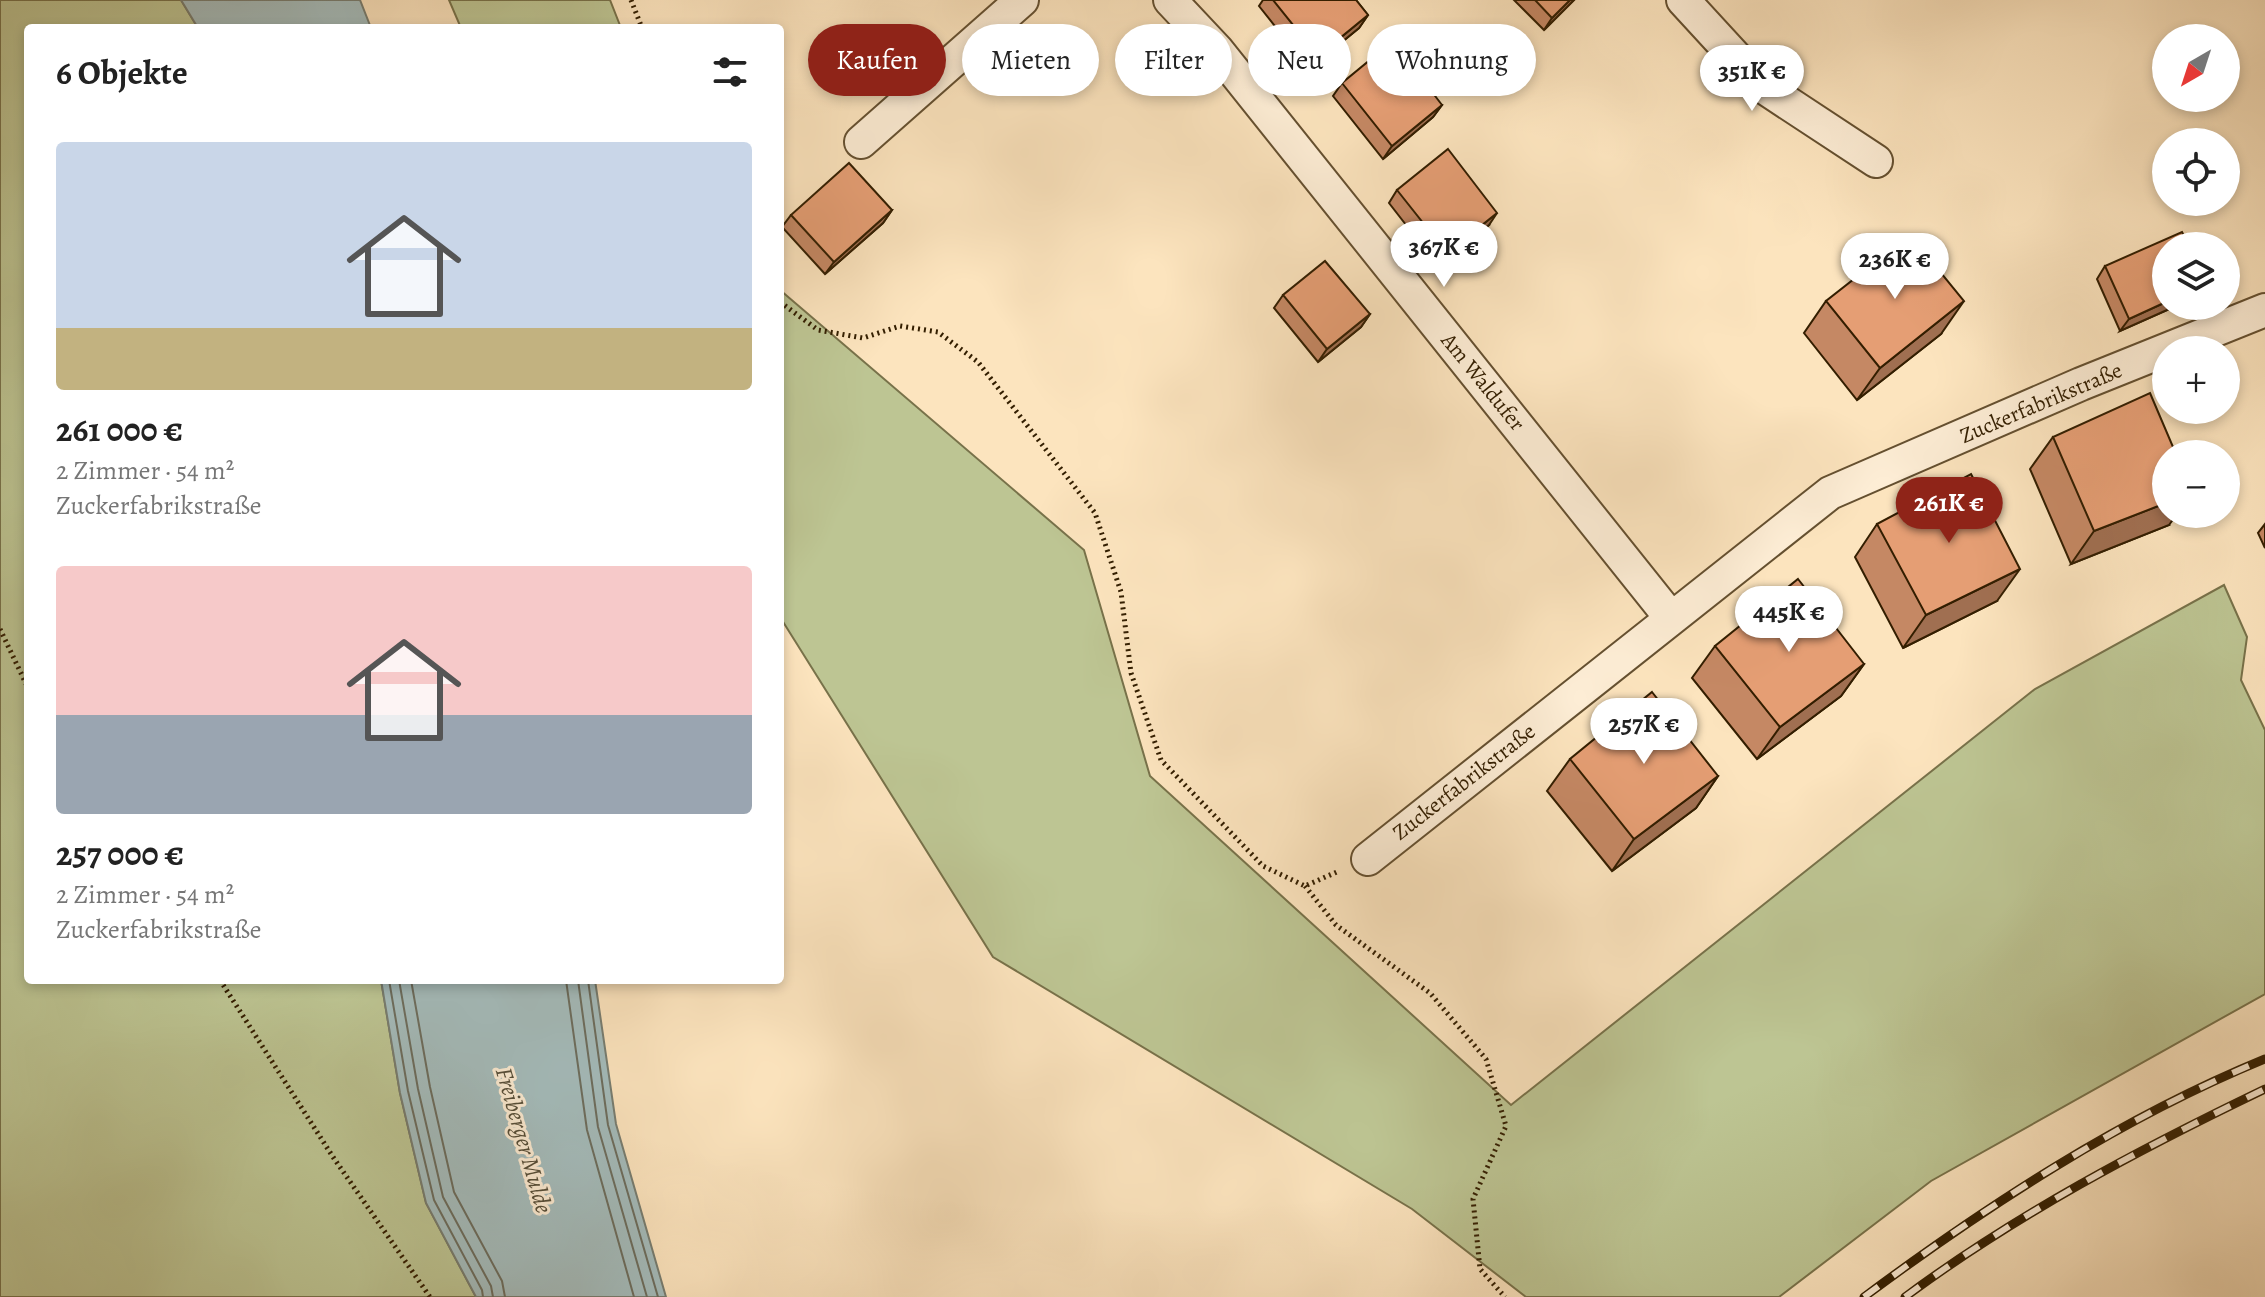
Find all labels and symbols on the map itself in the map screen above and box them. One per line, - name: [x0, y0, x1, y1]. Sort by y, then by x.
- north arrow: [2152, 24, 2240, 112]
- pin: 351K €: [1687, 45, 1817, 113]
- pin: 367K €: [1379, 221, 1509, 289]
- pin: 236K €: [1830, 233, 1960, 301]
- street label: Am Waldufer: [1433, 326, 1532, 437]
- street label: Zuckerfabrikstraße: [1955, 355, 2127, 451]
- pin: 261K €: [1884, 477, 2014, 545]
- pin: 445K €: [1724, 586, 1854, 654]
- pin: 257K €: [1579, 698, 1709, 766]
- street label: Zuckerfabrikstraße: [1386, 717, 1542, 847]
- water label: Freiberger Mulde: [488, 1063, 560, 1217]

